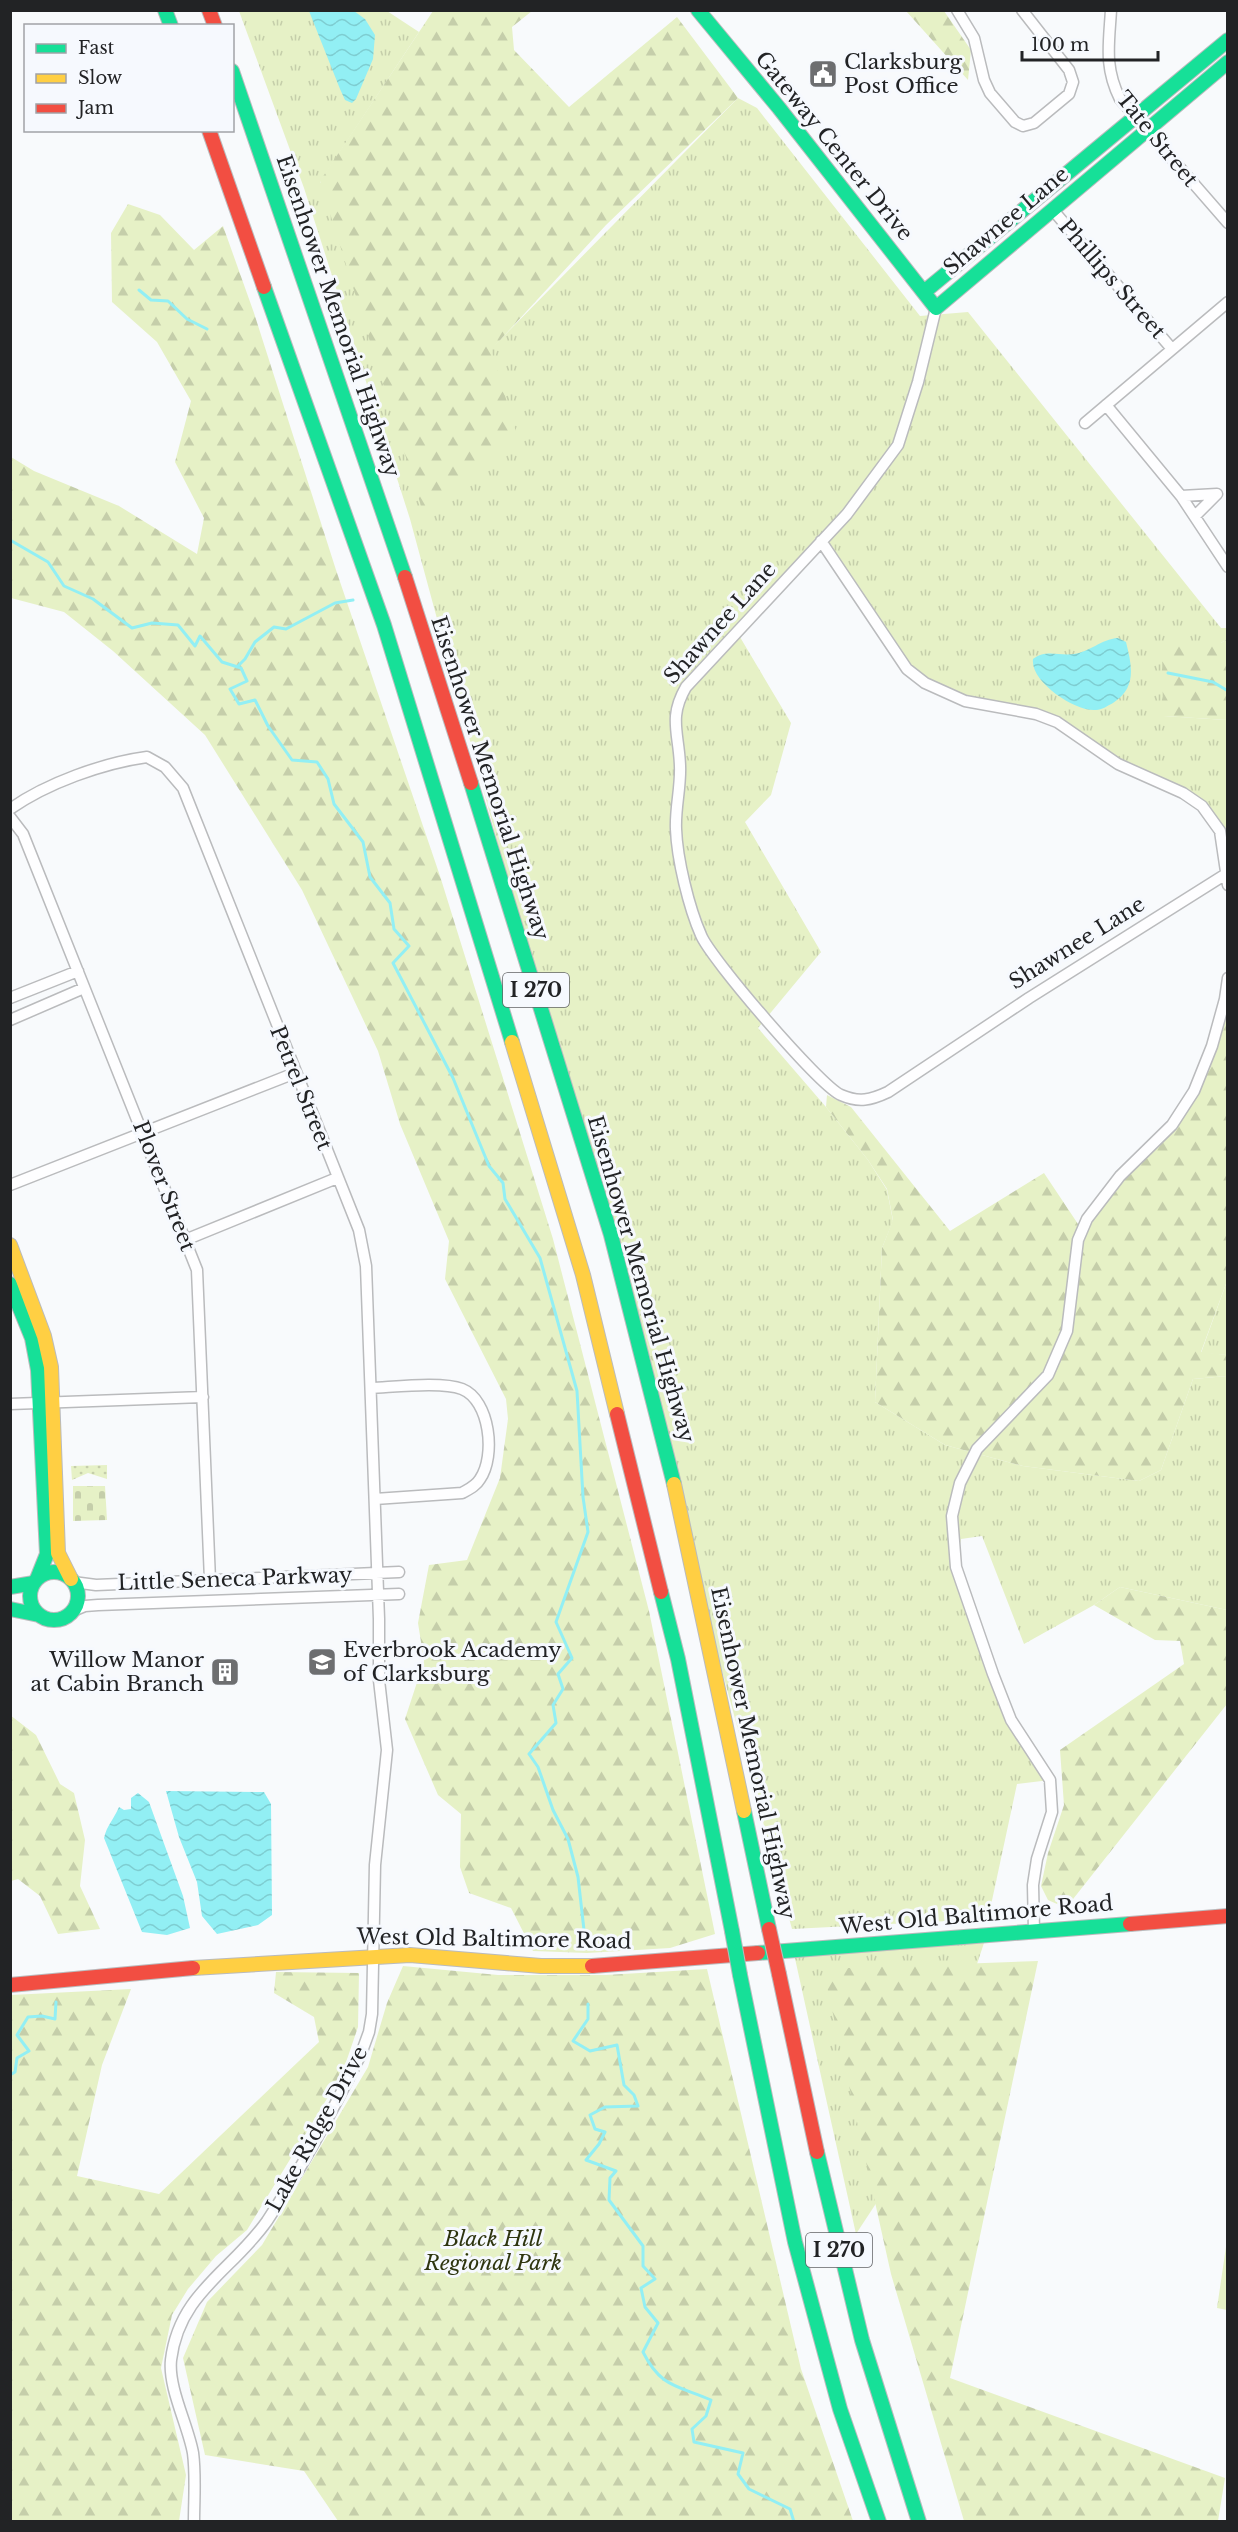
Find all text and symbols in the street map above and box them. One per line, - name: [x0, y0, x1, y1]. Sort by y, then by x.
- legend: [24, 24, 234, 132]
- scale bar: [1022, 24, 1158, 62]
- text: 100 m: [1031, 34, 1089, 56]
- text: Fast: [78, 37, 115, 59]
- street label: Gateway Center Drive: [750, 46, 918, 246]
- place label: Clarksburg Post Office: [844, 49, 963, 99]
- public building icon: Clarksburg Post Office: [807, 58, 839, 90]
- text: Slow: [78, 67, 123, 89]
- street label: Tate Street: [1111, 86, 1203, 192]
- text: Jam: [76, 97, 114, 119]
- street label: Eisenhower Memorial Highway: [271, 151, 406, 481]
- street label: Shawnee Lane: [938, 161, 1074, 281]
- street label: Phillips Street: [1053, 214, 1171, 344]
- street label: Shawnee Lane: [658, 557, 782, 689]
- street label: Eisenhower Memorial Highway: [425, 613, 555, 944]
- street label: Shawnee Lane: [1004, 891, 1150, 995]
- road number: I 270: [503, 973, 569, 1007]
- street label: Petrel Street: [264, 1022, 338, 1154]
- street label: Eisenhower Memorial Highway: [582, 1112, 700, 1446]
- street label: Plover Street: [127, 1117, 201, 1255]
- street label: Little Seneca Parkway: [117, 1562, 353, 1596]
- street label: Eisenhower Memorial Highway: [705, 1584, 801, 1922]
- place label: Everbrook Academy of Clarksburg: [343, 1637, 562, 1687]
- school or university icon: Everbrook Academy of Clarksburg: [306, 1646, 338, 1678]
- place label: Willow Manor at Cabin Branch: [31, 1647, 204, 1697]
- building icon: Willow Manor at Cabin Branch: [209, 1656, 241, 1688]
- street label: West Old Baltimore Road: [837, 1890, 1114, 1940]
- street label: West Old Baltimore Road: [355, 1924, 632, 1954]
- street label: Lake Ridge Drive: [261, 2042, 373, 2216]
- park label: Black Hill Regional Park: [423, 2226, 562, 2276]
- road number: I 270: [806, 2233, 872, 2267]

